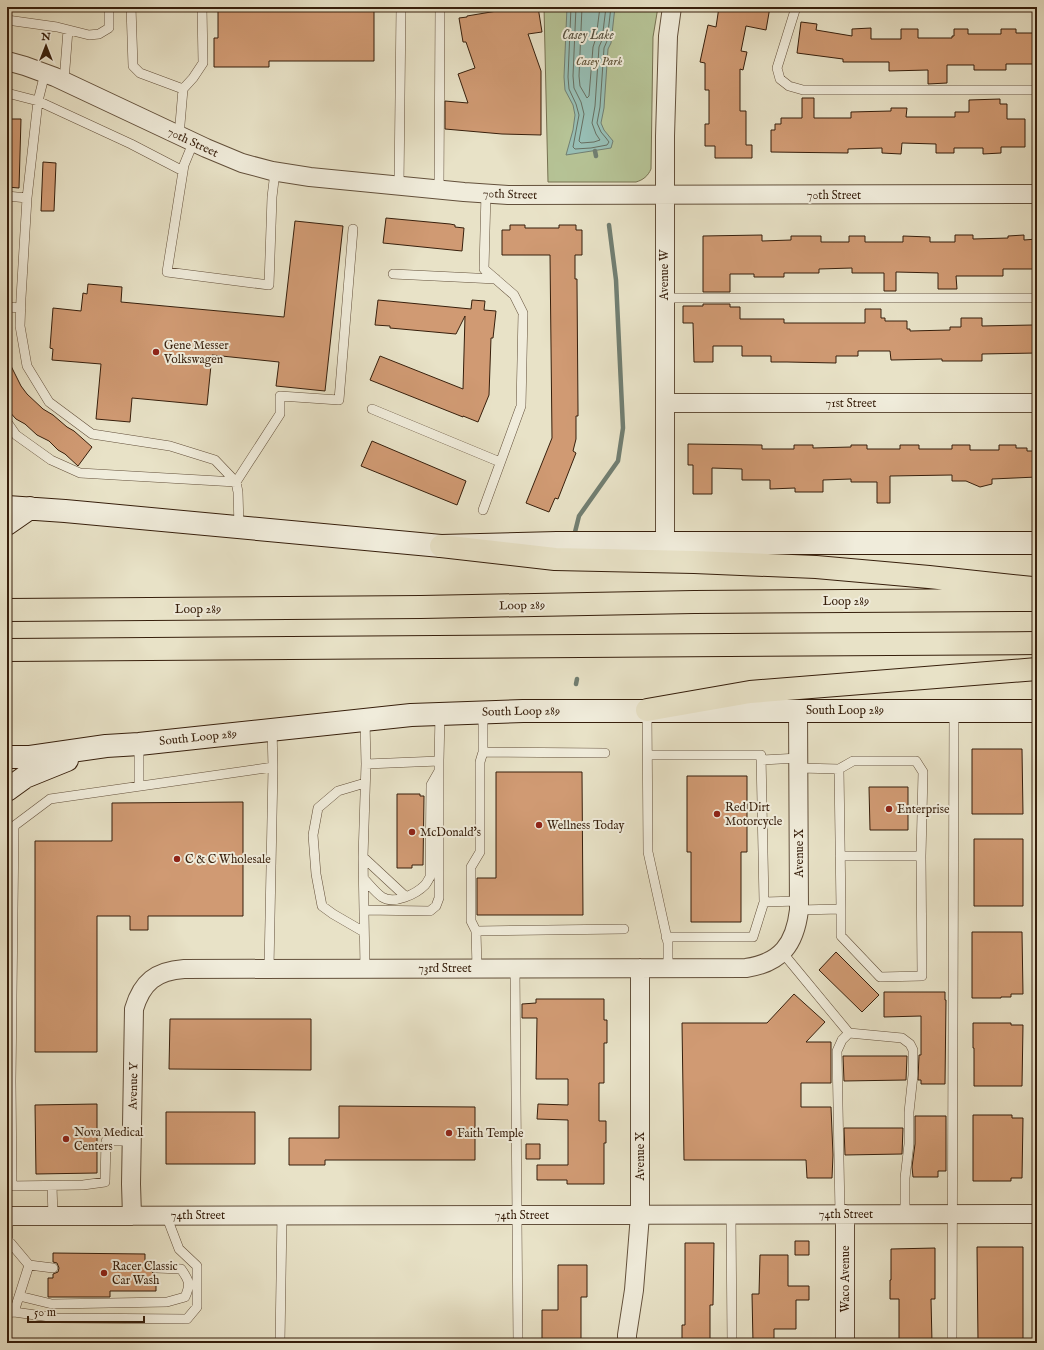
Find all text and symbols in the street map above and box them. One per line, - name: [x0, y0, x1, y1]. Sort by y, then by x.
- north arrow: [26, 26, 66, 66]
- water label: Casey Lake: [562, 27, 615, 44]
- text: N: [40, 30, 51, 44]
- park label: Casey Park: [576, 54, 622, 69]
- street label: 70th Street: [165, 124, 221, 161]
- street label: 70th Street: [483, 186, 537, 203]
- street label: 70th Street: [807, 188, 861, 203]
- street label: Avenue W: [657, 249, 672, 301]
- place label: Gene Messer Volkswagen: [163, 338, 229, 367]
- marker: Gene Messer Volkswagen: [151, 347, 161, 357]
- street label: 71st Street: [826, 396, 876, 411]
- street label: Loop 289: [823, 594, 869, 610]
- street label: Loop 289: [499, 598, 545, 614]
- street label: Loop 289: [175, 602, 221, 618]
- street label: South Loop 289: [482, 703, 560, 721]
- street label: South Loop 289: [806, 703, 884, 719]
- street label: South Loop 289: [158, 726, 238, 750]
- place label: Red Dirt Motorcycle: [725, 800, 783, 829]
- place label: Enterprise: [897, 802, 950, 818]
- marker: Enterprise: [884, 804, 894, 814]
- marker: Red Dirt Motorcycle: [712, 809, 722, 819]
- place label: Wellness Today: [547, 818, 624, 833]
- marker: Wellness Today: [534, 820, 544, 830]
- place label: McDonald's: [420, 825, 481, 840]
- marker: McDonald's: [407, 827, 417, 837]
- street label: Avenue X: [792, 828, 807, 879]
- place label: C & C Wholesale: [185, 852, 271, 867]
- marker: C & C Wholesale: [172, 854, 182, 864]
- street label: 73rd Street: [418, 961, 472, 976]
- street label: Avenue Y: [126, 1061, 141, 1111]
- place label: Nova Medical Centers: [74, 1125, 144, 1154]
- place label: Faith Temple: [457, 1126, 524, 1142]
- marker: Faith Temple: [444, 1128, 454, 1138]
- street label: Avenue X: [633, 1131, 648, 1182]
- marker: Nova Medical Centers: [61, 1134, 71, 1144]
- street label: 74th Street: [819, 1207, 873, 1222]
- street label: 74th Street: [171, 1208, 225, 1223]
- street label: 74th Street: [495, 1208, 549, 1223]
- street label: Waco Avenue: [838, 1245, 853, 1312]
- place label: Racer Classic Car Wash: [112, 1259, 178, 1288]
- marker: Racer Classic Car Wash: [99, 1268, 109, 1278]
- scale bar: [28, 1298, 144, 1324]
- text: 50 m: [34, 1305, 56, 1320]

